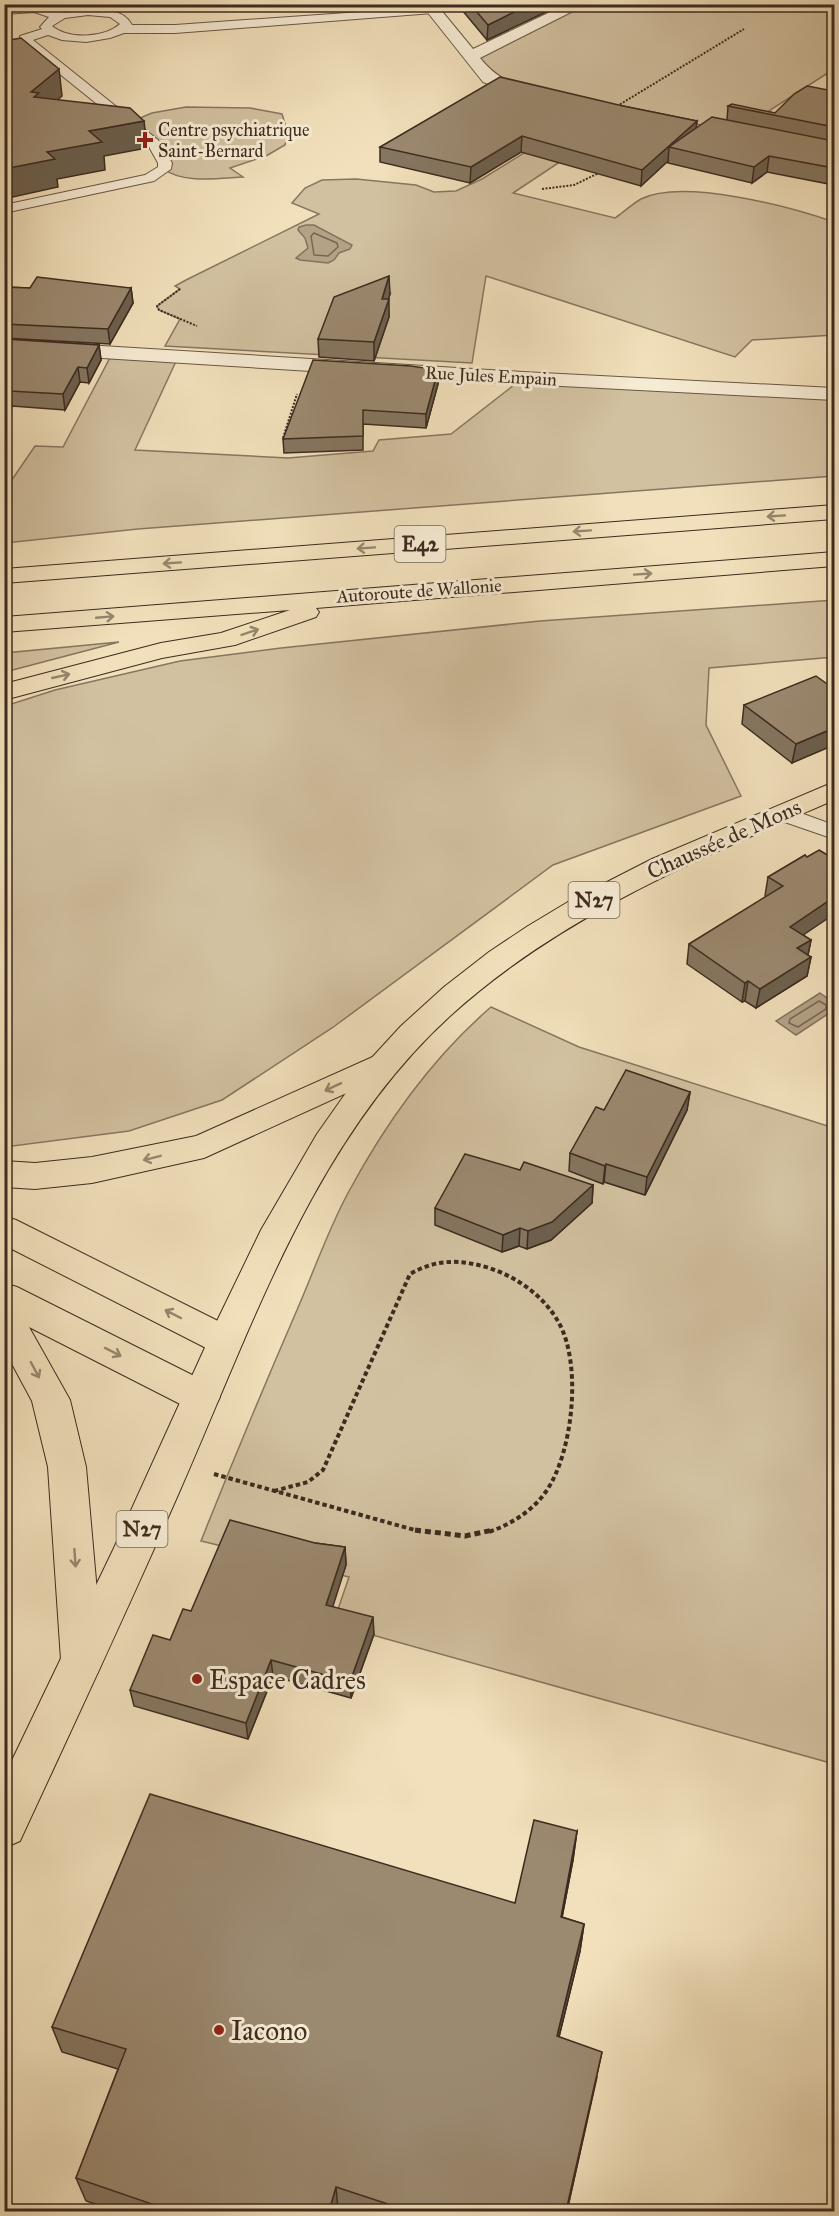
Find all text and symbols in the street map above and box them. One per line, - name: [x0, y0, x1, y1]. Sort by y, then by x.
- place label: Centre psychiatrique Saint-Bernard: [158, 119, 310, 162]
- marker: Centre psychiatrique Saint-Bernard: [136, 131, 154, 149]
- street label: Rue Jules Empain: [424, 362, 558, 391]
- one-way arrow: [767, 511, 787, 522]
- road number: E42: [394, 526, 446, 562]
- one-way arrow: [572, 526, 592, 537]
- one-way arrow: [357, 543, 377, 554]
- one-way arrow: [163, 558, 182, 569]
- one-way arrow: [633, 568, 653, 579]
- street label: Autoroute de Wallonie: [335, 574, 502, 608]
- one-way arrow: [94, 611, 114, 622]
- one-way arrow: [240, 625, 259, 636]
- one-way arrow: [51, 670, 70, 682]
- street label: Chaussée de Mons: [643, 793, 805, 885]
- road number: N27: [568, 882, 620, 918]
- one-way arrow: [324, 1082, 342, 1094]
- one-way arrow: [143, 1153, 162, 1165]
- one-way arrow: [165, 1308, 183, 1319]
- one-way arrow: [103, 1347, 121, 1358]
- one-way arrow: [30, 1360, 41, 1378]
- road number: N27: [116, 1511, 168, 1547]
- one-way arrow: [69, 1548, 80, 1568]
- place label: Espace Cadres: [209, 1663, 366, 1696]
- marker: Espace Cadres: [190, 1672, 204, 1686]
- place label: Iacono: [231, 2014, 307, 2047]
- marker: Iacono: [212, 2023, 226, 2037]

